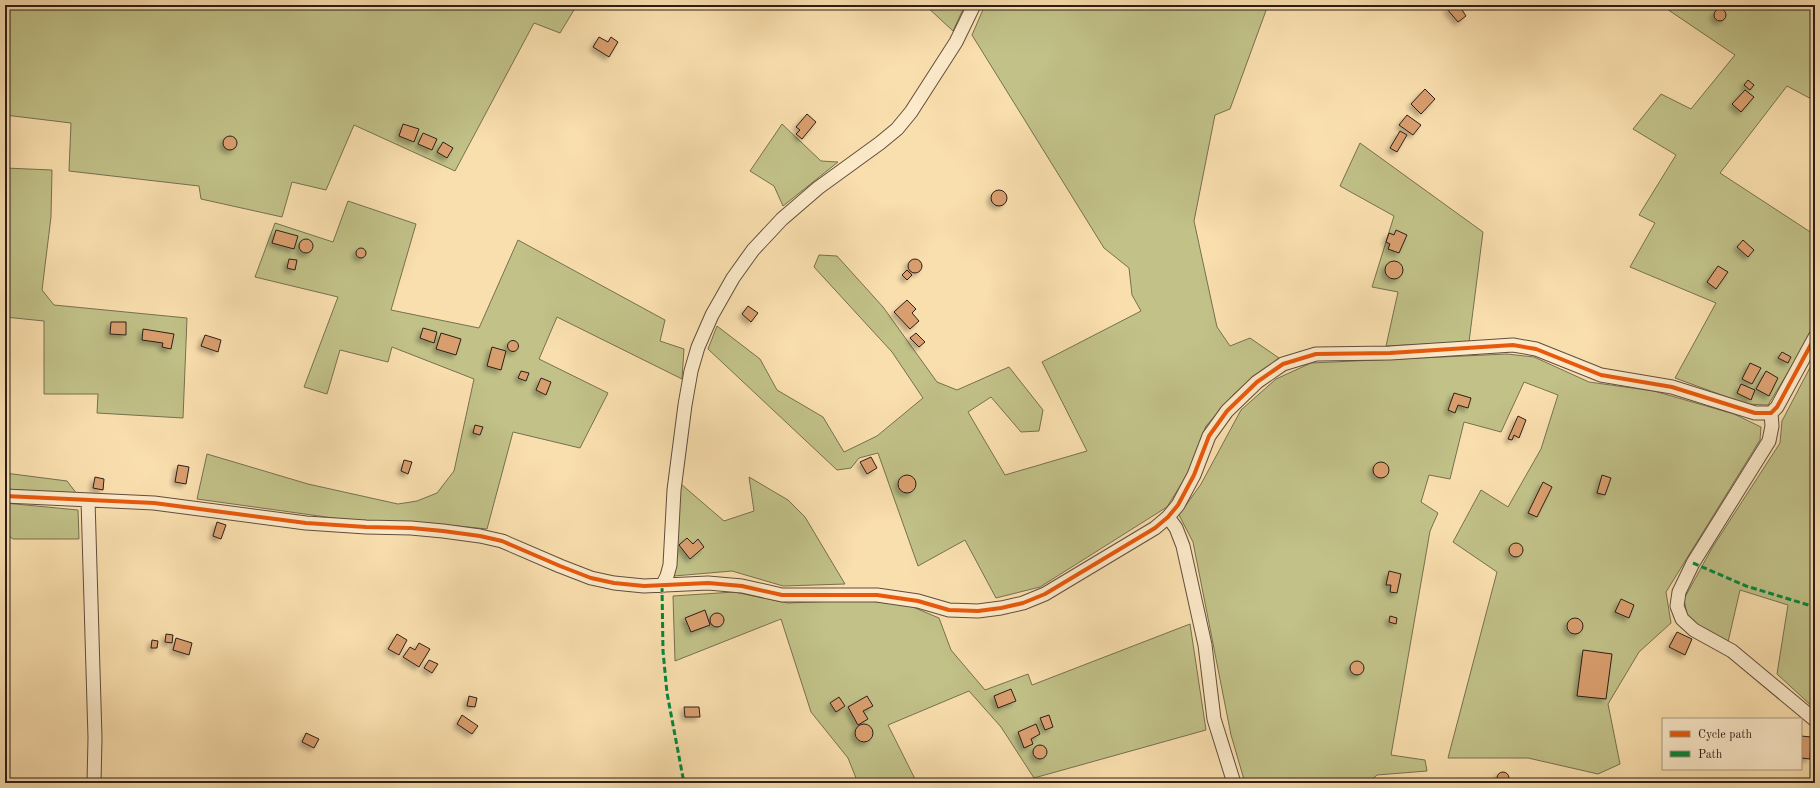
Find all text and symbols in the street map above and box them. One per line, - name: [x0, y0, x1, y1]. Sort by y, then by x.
- legend: [1662, 718, 1802, 770]
- text: Cycle path: [1698, 729, 1753, 741]
- text: Path: [1698, 749, 1723, 761]

